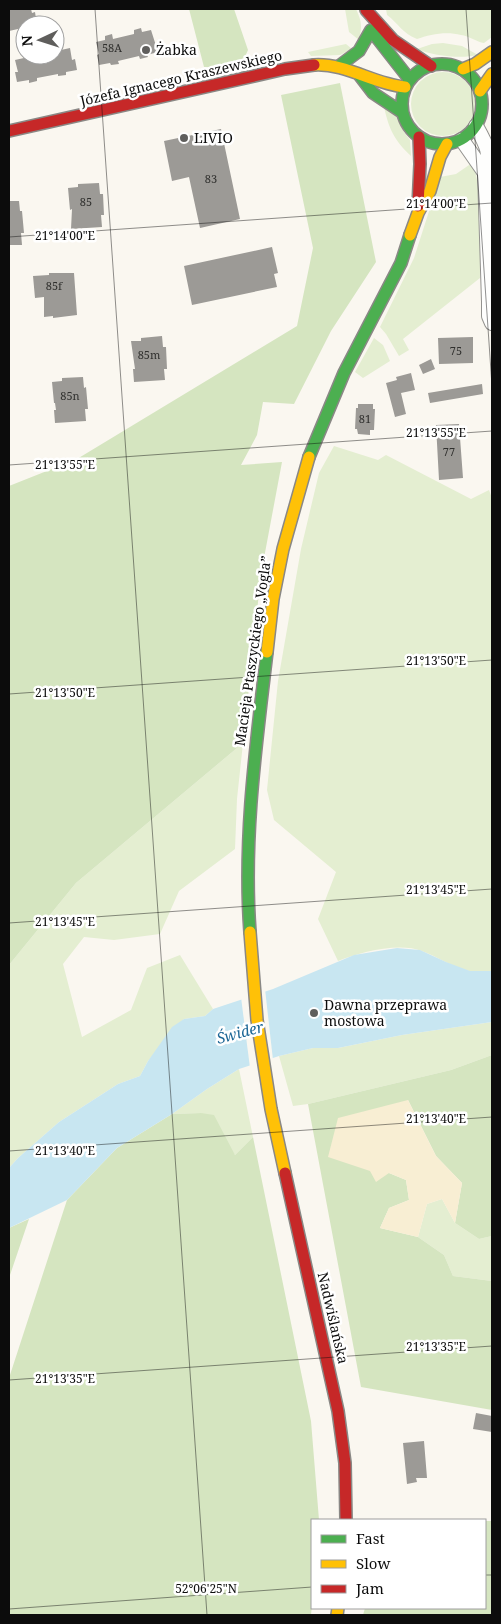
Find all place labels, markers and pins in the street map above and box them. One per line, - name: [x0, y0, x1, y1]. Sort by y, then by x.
- place label: Żabka: [156, 40, 197, 59]
- marker: Żabka: [140, 44, 152, 56]
- place label: LIVIO: [194, 128, 233, 147]
- marker: LIVIO: [178, 132, 190, 144]
- place label: Dawna przeprawa mostowa: [324, 995, 447, 1030]
- marker: Dawna przeprawa mostowa: [308, 1007, 320, 1019]

